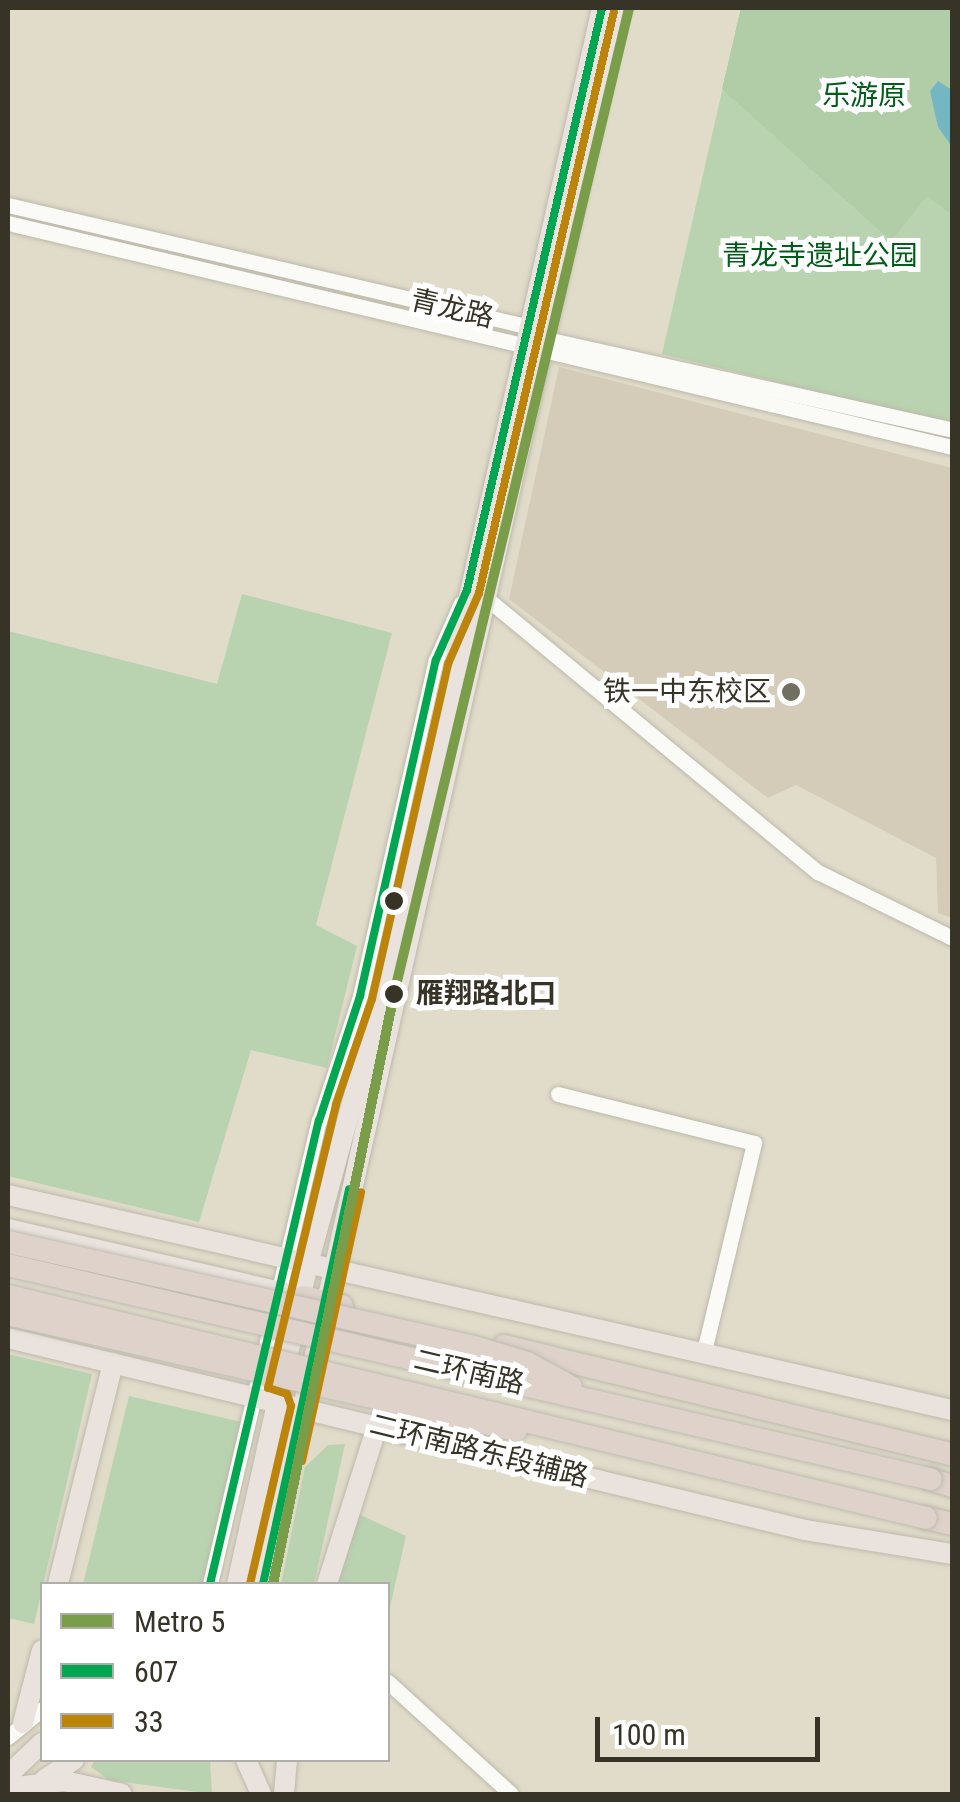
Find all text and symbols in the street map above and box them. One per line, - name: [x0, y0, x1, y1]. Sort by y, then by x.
- park label: 乐游原: [822, 79, 906, 113]
- park label: 青龙寺遗址公园: [722, 239, 918, 273]
- street label: 青龙路: [407, 283, 497, 335]
- place label: 铁一中东校区: [603, 675, 771, 709]
- marker: 铁一中东校区: [780, 681, 802, 703]
- unlabelled marker: [384, 891, 404, 911]
- place label: 雁翔路北口: [416, 977, 556, 1011]
- marker: 雁翔路北口: [381, 981, 407, 1007]
- street label: 二环南路: [411, 1343, 527, 1401]
- street label: 二环南路东段辅路: [366, 1408, 592, 1494]
- legend: [40, 1582, 390, 1762]
- text: Metro 5: [134, 1604, 225, 1639]
- text: 607: [134, 1654, 178, 1689]
- scale bar: [600, 1697, 825, 1759]
- text: 33: [134, 1704, 164, 1739]
- text: 100 m: [612, 1717, 686, 1752]

